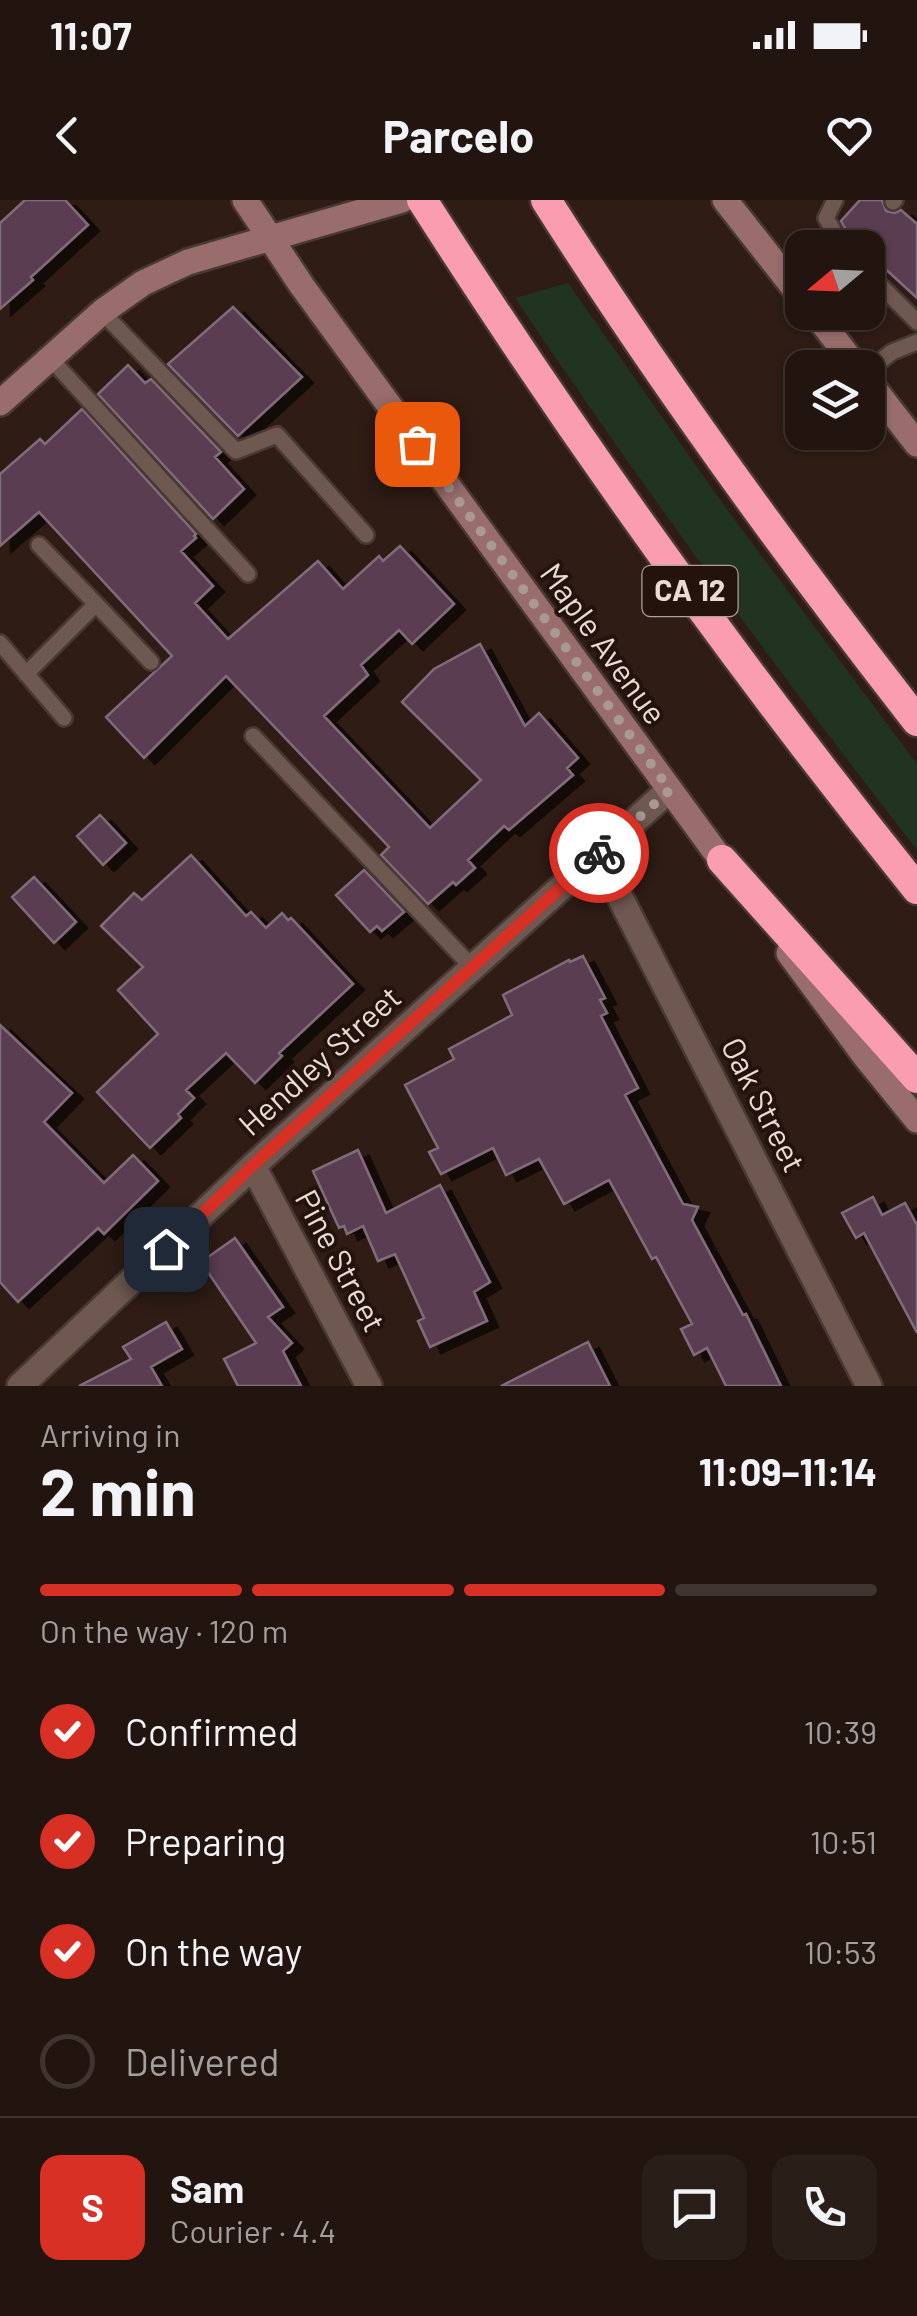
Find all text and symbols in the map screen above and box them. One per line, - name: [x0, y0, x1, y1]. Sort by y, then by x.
- text: 11:07: [50, 12, 132, 58]
- icon: back: [40, 108, 95, 163]
- text: Parcelo: [383, 108, 534, 162]
- icon: heart: [822, 108, 877, 163]
- north arrow: [785, 230, 885, 330]
- map controls: [785, 230, 885, 450]
- button: layers: [785, 350, 885, 450]
- pin: [375, 402, 460, 487]
- icon: bag: [390, 417, 445, 472]
- street label: Maple Avenue: [534, 555, 676, 731]
- road number: CA 12: [642, 566, 738, 616]
- courier: [549, 803, 649, 903]
- icon: bike: [572, 826, 627, 881]
- street label: Hendley Street: [230, 977, 408, 1142]
- street label: Oak Street: [715, 1030, 815, 1178]
- street label: Pine Street: [289, 1183, 395, 1337]
- pin: [124, 1207, 209, 1292]
- icon: home: [139, 1222, 194, 1277]
- text: Arriving in: [40, 1415, 180, 1453]
- text: 11:09–11:14: [699, 1448, 877, 1494]
- text: 2 min: [40, 1451, 196, 1529]
- text: On the way · 120 m: [40, 1611, 288, 1649]
- icon: check: [40, 1704, 95, 1759]
- text: Confirmed: [125, 1708, 298, 1754]
- text: 10:39: [804, 1712, 877, 1750]
- icon: check: [40, 1814, 95, 1869]
- text: Preparing: [125, 1818, 286, 1864]
- text: 10:51: [810, 1822, 877, 1860]
- icon: check: [40, 1924, 95, 1979]
- text: On the way: [125, 1928, 302, 1974]
- text: 10:53: [804, 1932, 877, 1970]
- text: Delivered: [125, 2038, 279, 2084]
- button: chat: [642, 2155, 747, 2260]
- button: phone: [772, 2155, 877, 2260]
- text: Sam: [170, 2165, 244, 2211]
- text: S: [81, 2184, 104, 2230]
- text: Courier · 4.4: [170, 2211, 336, 2249]

